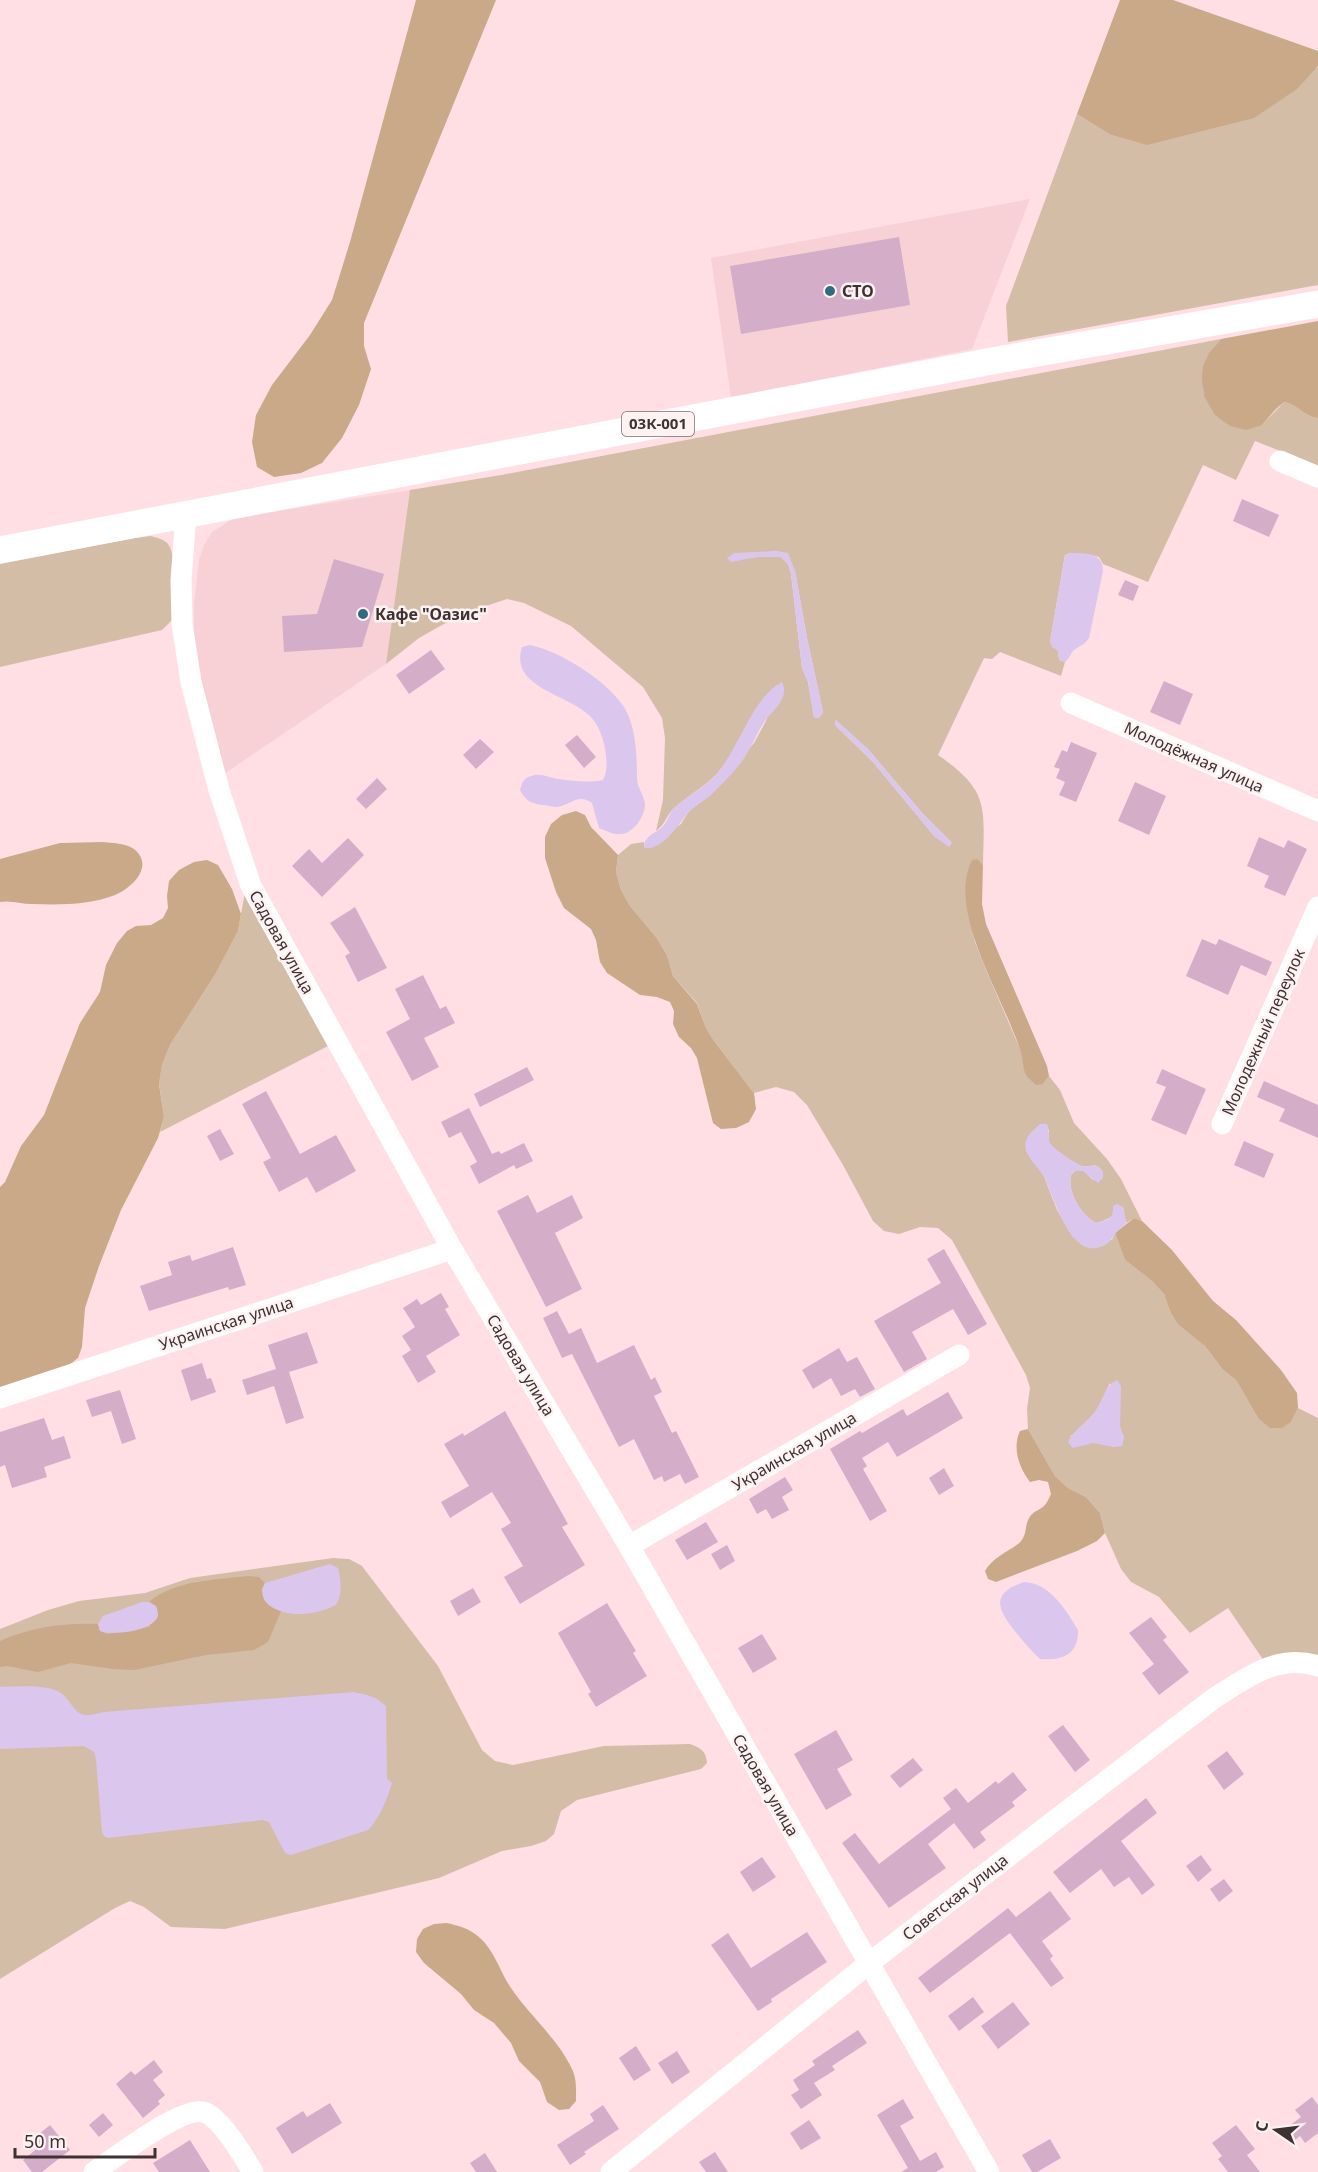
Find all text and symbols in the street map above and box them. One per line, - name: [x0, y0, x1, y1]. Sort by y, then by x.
- place label: СТО: [842, 280, 874, 302]
- marker: СТО: [823, 284, 837, 298]
- road number: 03К-001: [622, 412, 694, 436]
- place label: Кафе "Оазис": [375, 603, 487, 625]
- marker: Кафе "Оазис": [356, 607, 370, 621]
- street label: Молодёжная улица: [1121, 716, 1267, 798]
- street label: Садовая улица: [244, 886, 320, 998]
- street label: Молодежный переулок: [1216, 945, 1310, 1119]
- street label: Украинская улица: [156, 1291, 296, 1355]
- street label: Садовая улица: [482, 1310, 560, 1420]
- street label: Украинская улица: [728, 1406, 860, 1496]
- street label: Садовая улица: [728, 1730, 804, 1840]
- street label: Советская улица: [898, 1849, 1012, 1945]
- north arrow: [1246, 2100, 1306, 2160]
- text: С: [1250, 2119, 1273, 2134]
- scale bar: [15, 2121, 154, 2159]
- text: 50 m: [24, 2129, 66, 2153]

